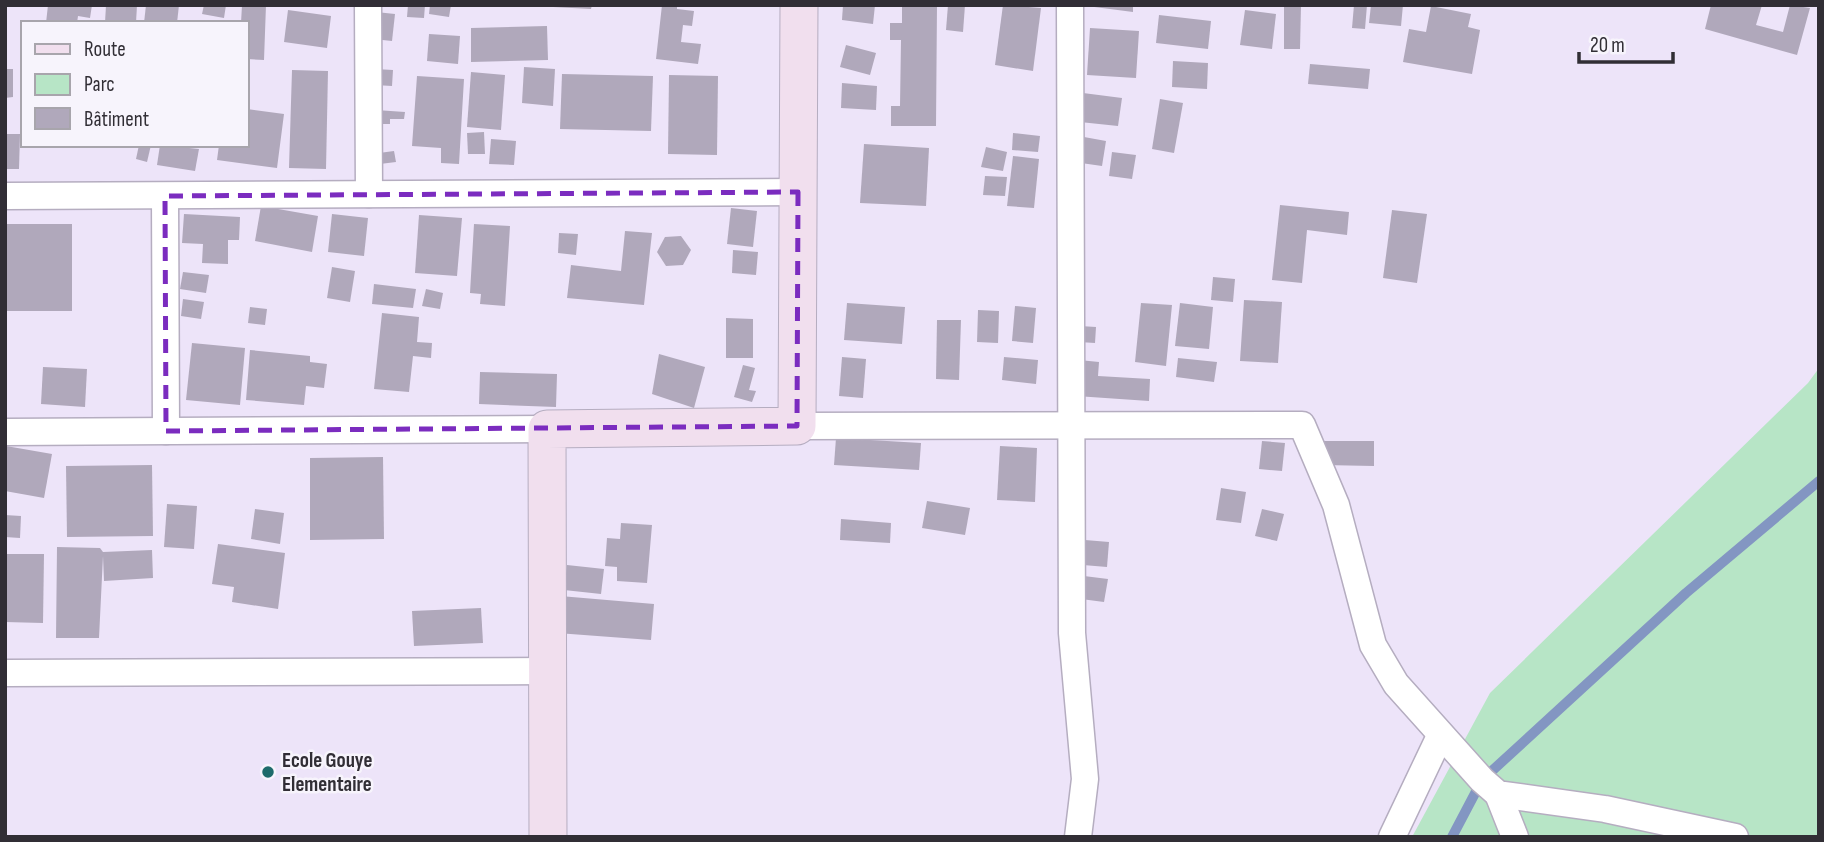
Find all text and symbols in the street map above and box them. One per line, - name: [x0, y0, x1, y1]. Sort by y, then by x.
- legend: [21, 21, 248, 147]
- scale bar: [1579, 21, 1674, 65]
- text: 20 m: [1590, 33, 1625, 58]
- text: Route: [84, 37, 126, 62]
- text: Parc: [84, 72, 115, 97]
- text: Bâtiment: [84, 107, 149, 132]
- place label: Ecole Gouye Elementaire: [282, 748, 372, 797]
- marker: Ecole Gouye Elementaire: [260, 764, 276, 780]

